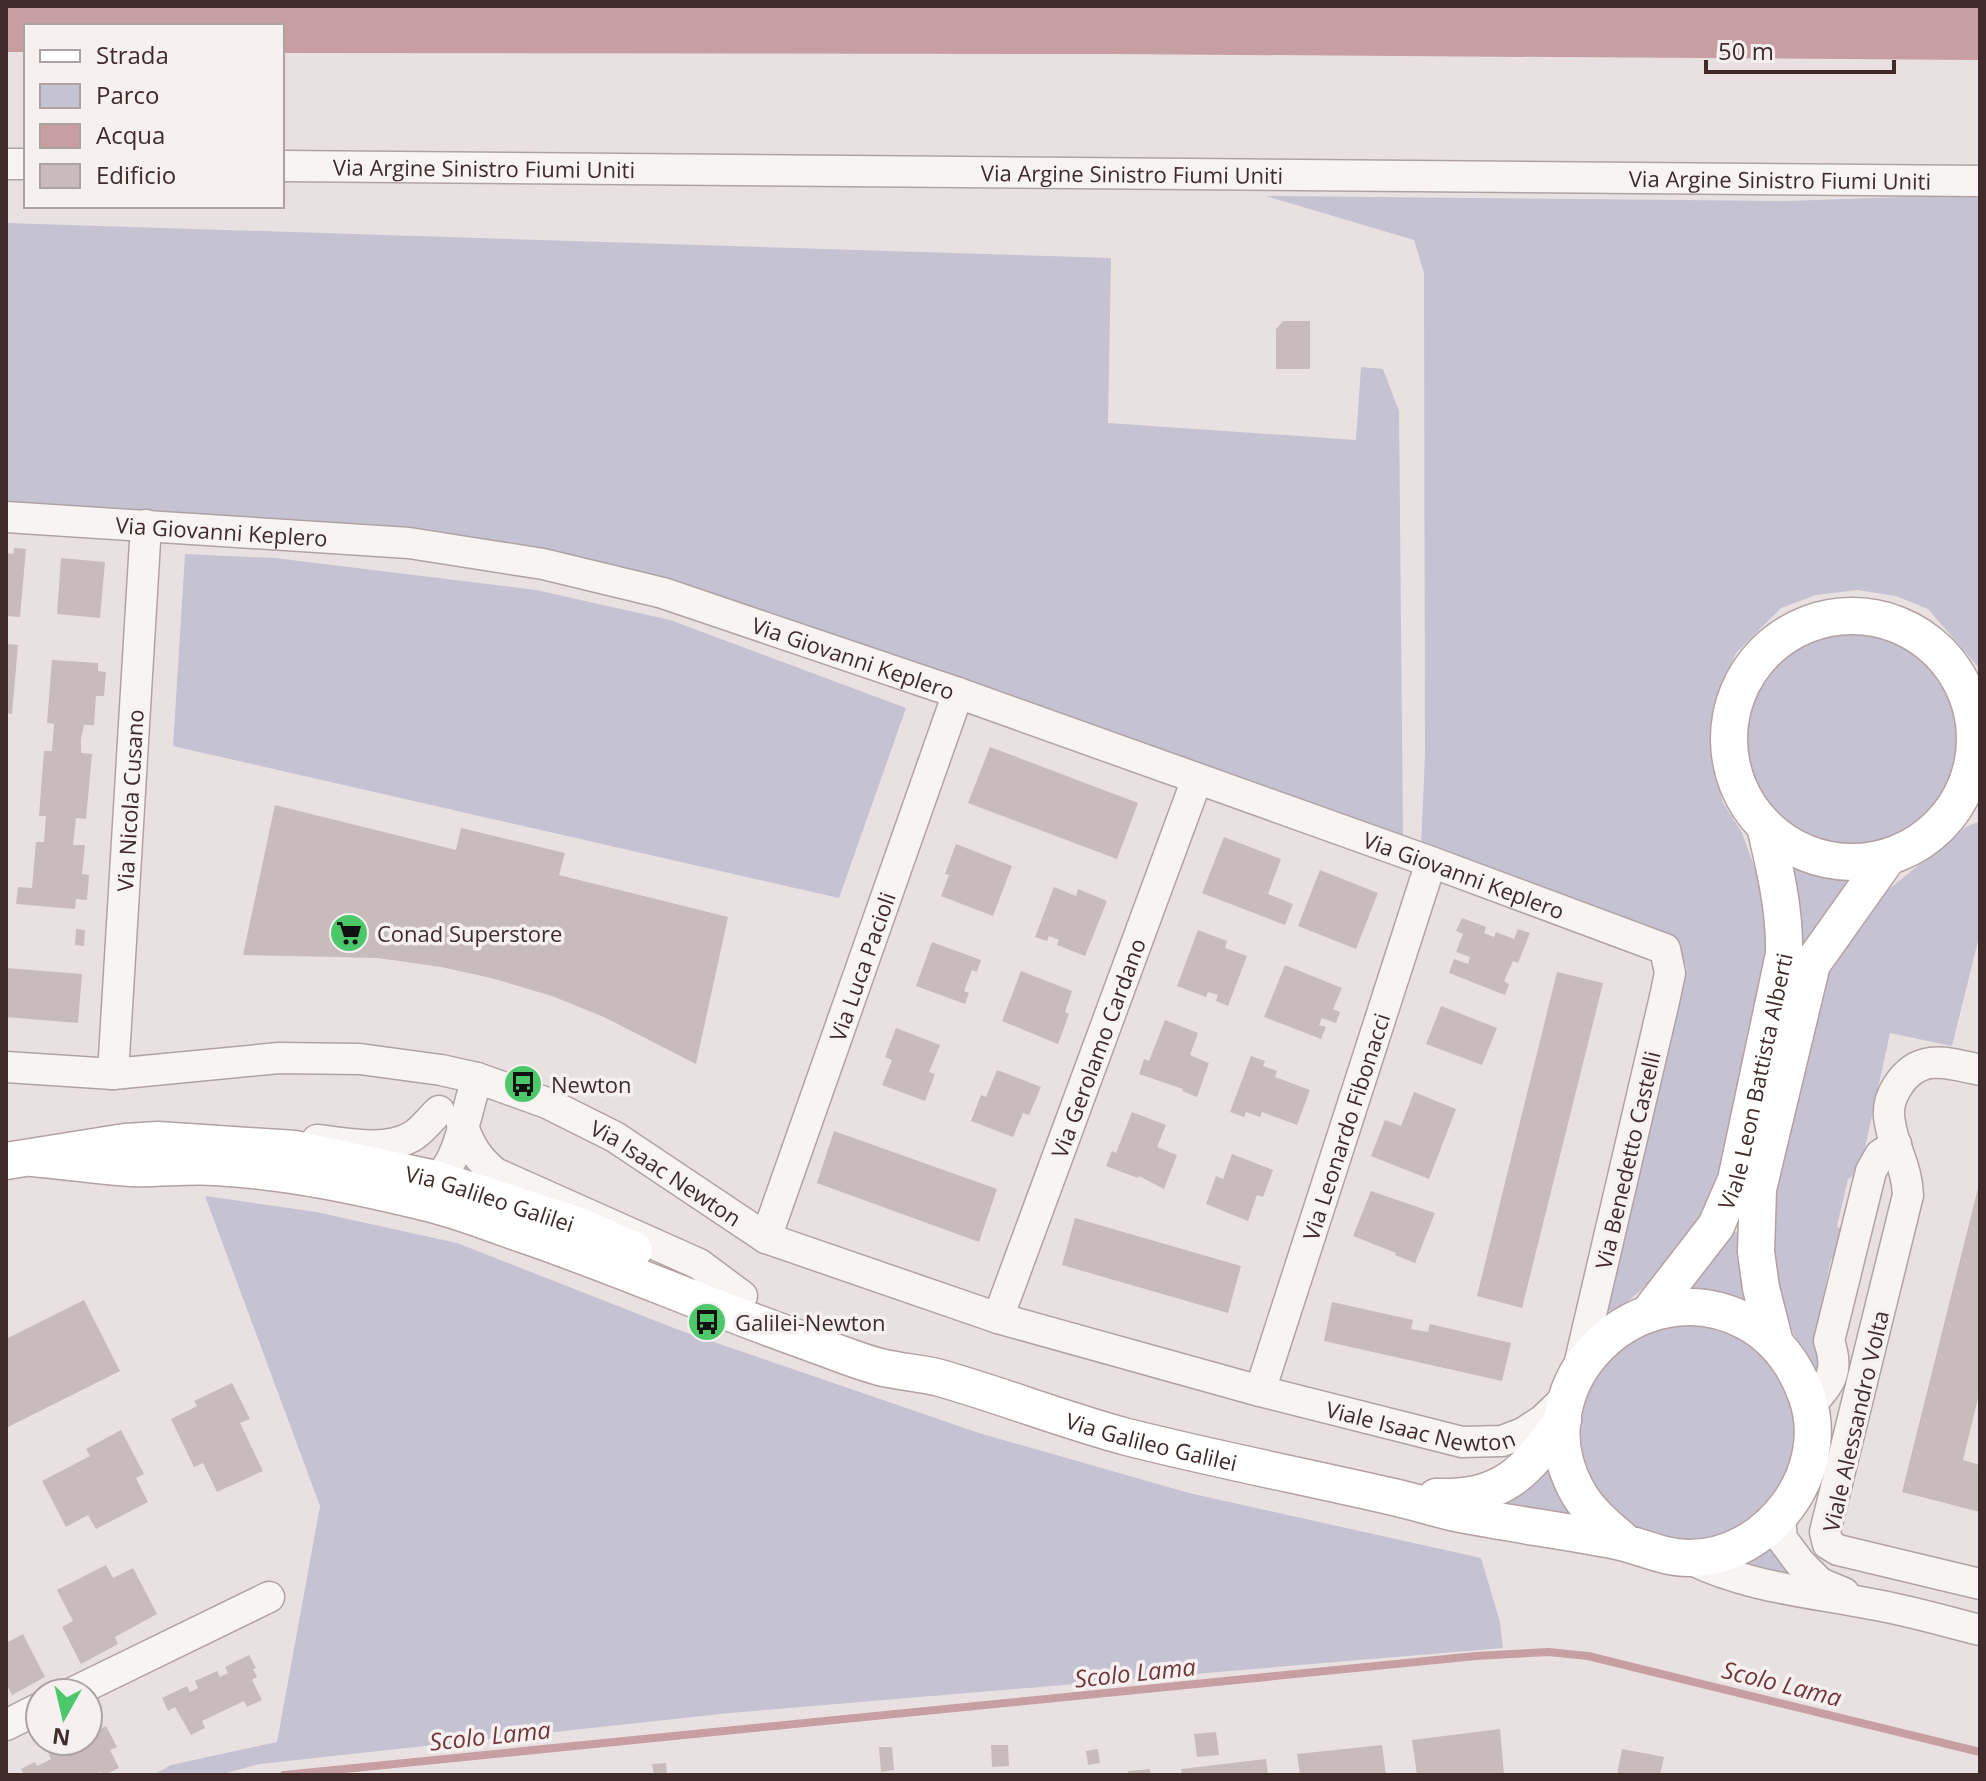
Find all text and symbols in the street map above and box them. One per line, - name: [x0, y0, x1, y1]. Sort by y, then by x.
- legend: [24, 24, 284, 208]
- scale bar: [1706, 24, 1894, 74]
- text: 50 m: [1718, 34, 1774, 67]
- text: Strada: [96, 38, 169, 71]
- text: Parco: [96, 78, 160, 111]
- text: Acqua: [96, 118, 165, 151]
- street label: Via Argine Sinistro Fiumi Uniti: [333, 151, 635, 184]
- street label: Via Argine Sinistro Fiumi Uniti: [981, 157, 1283, 190]
- text: Edificio: [96, 158, 176, 191]
- street label: Via Argine Sinistro Fiumi Uniti: [1629, 163, 1931, 196]
- street label: Via Giovanni Keplero: [115, 509, 329, 553]
- street label: Via Giovanni Keplero: [748, 609, 959, 706]
- street label: Via Nicola Cusano: [109, 708, 150, 893]
- street label: Via Giovanni Keplero: [1359, 824, 1569, 925]
- street label: Via Luca Pacioli: [822, 888, 902, 1045]
- supermarket icon: Conad Superstore: [328, 912, 370, 954]
- place label: Conad Superstore: [377, 918, 562, 948]
- street label: Via Gerolamo Cardano: [1044, 934, 1152, 1162]
- street label: Viale Leon Battista Alberti: [1710, 950, 1799, 1214]
- street label: Via Leonardo Fibonacci: [1295, 1009, 1396, 1244]
- street label: Via Benedetto Castelli: [1587, 1048, 1667, 1272]
- bus stop icon: Newton: [502, 1063, 544, 1105]
- place label: Newton: [551, 1069, 632, 1099]
- street label: Via Isaac Newton: [586, 1112, 747, 1232]
- street label: Via Galileo Galilei: [403, 1158, 578, 1238]
- bus stop icon: Galilei-Newton: [686, 1301, 728, 1343]
- place label: Galilei-Newton: [735, 1307, 885, 1337]
- street label: Viale Alessandro Volta: [1815, 1307, 1895, 1535]
- street label: Viale Isaac Newton: [1323, 1393, 1519, 1457]
- street label: Via Galileo Galilei: [1062, 1405, 1240, 1477]
- water label: Scolo Lama: [1073, 1649, 1198, 1695]
- water label: Scolo Lama: [1719, 1652, 1846, 1714]
- north arrow: [24, 1677, 104, 1757]
- water label: Scolo Lama: [428, 1712, 553, 1758]
- text: N: [50, 1722, 72, 1754]

